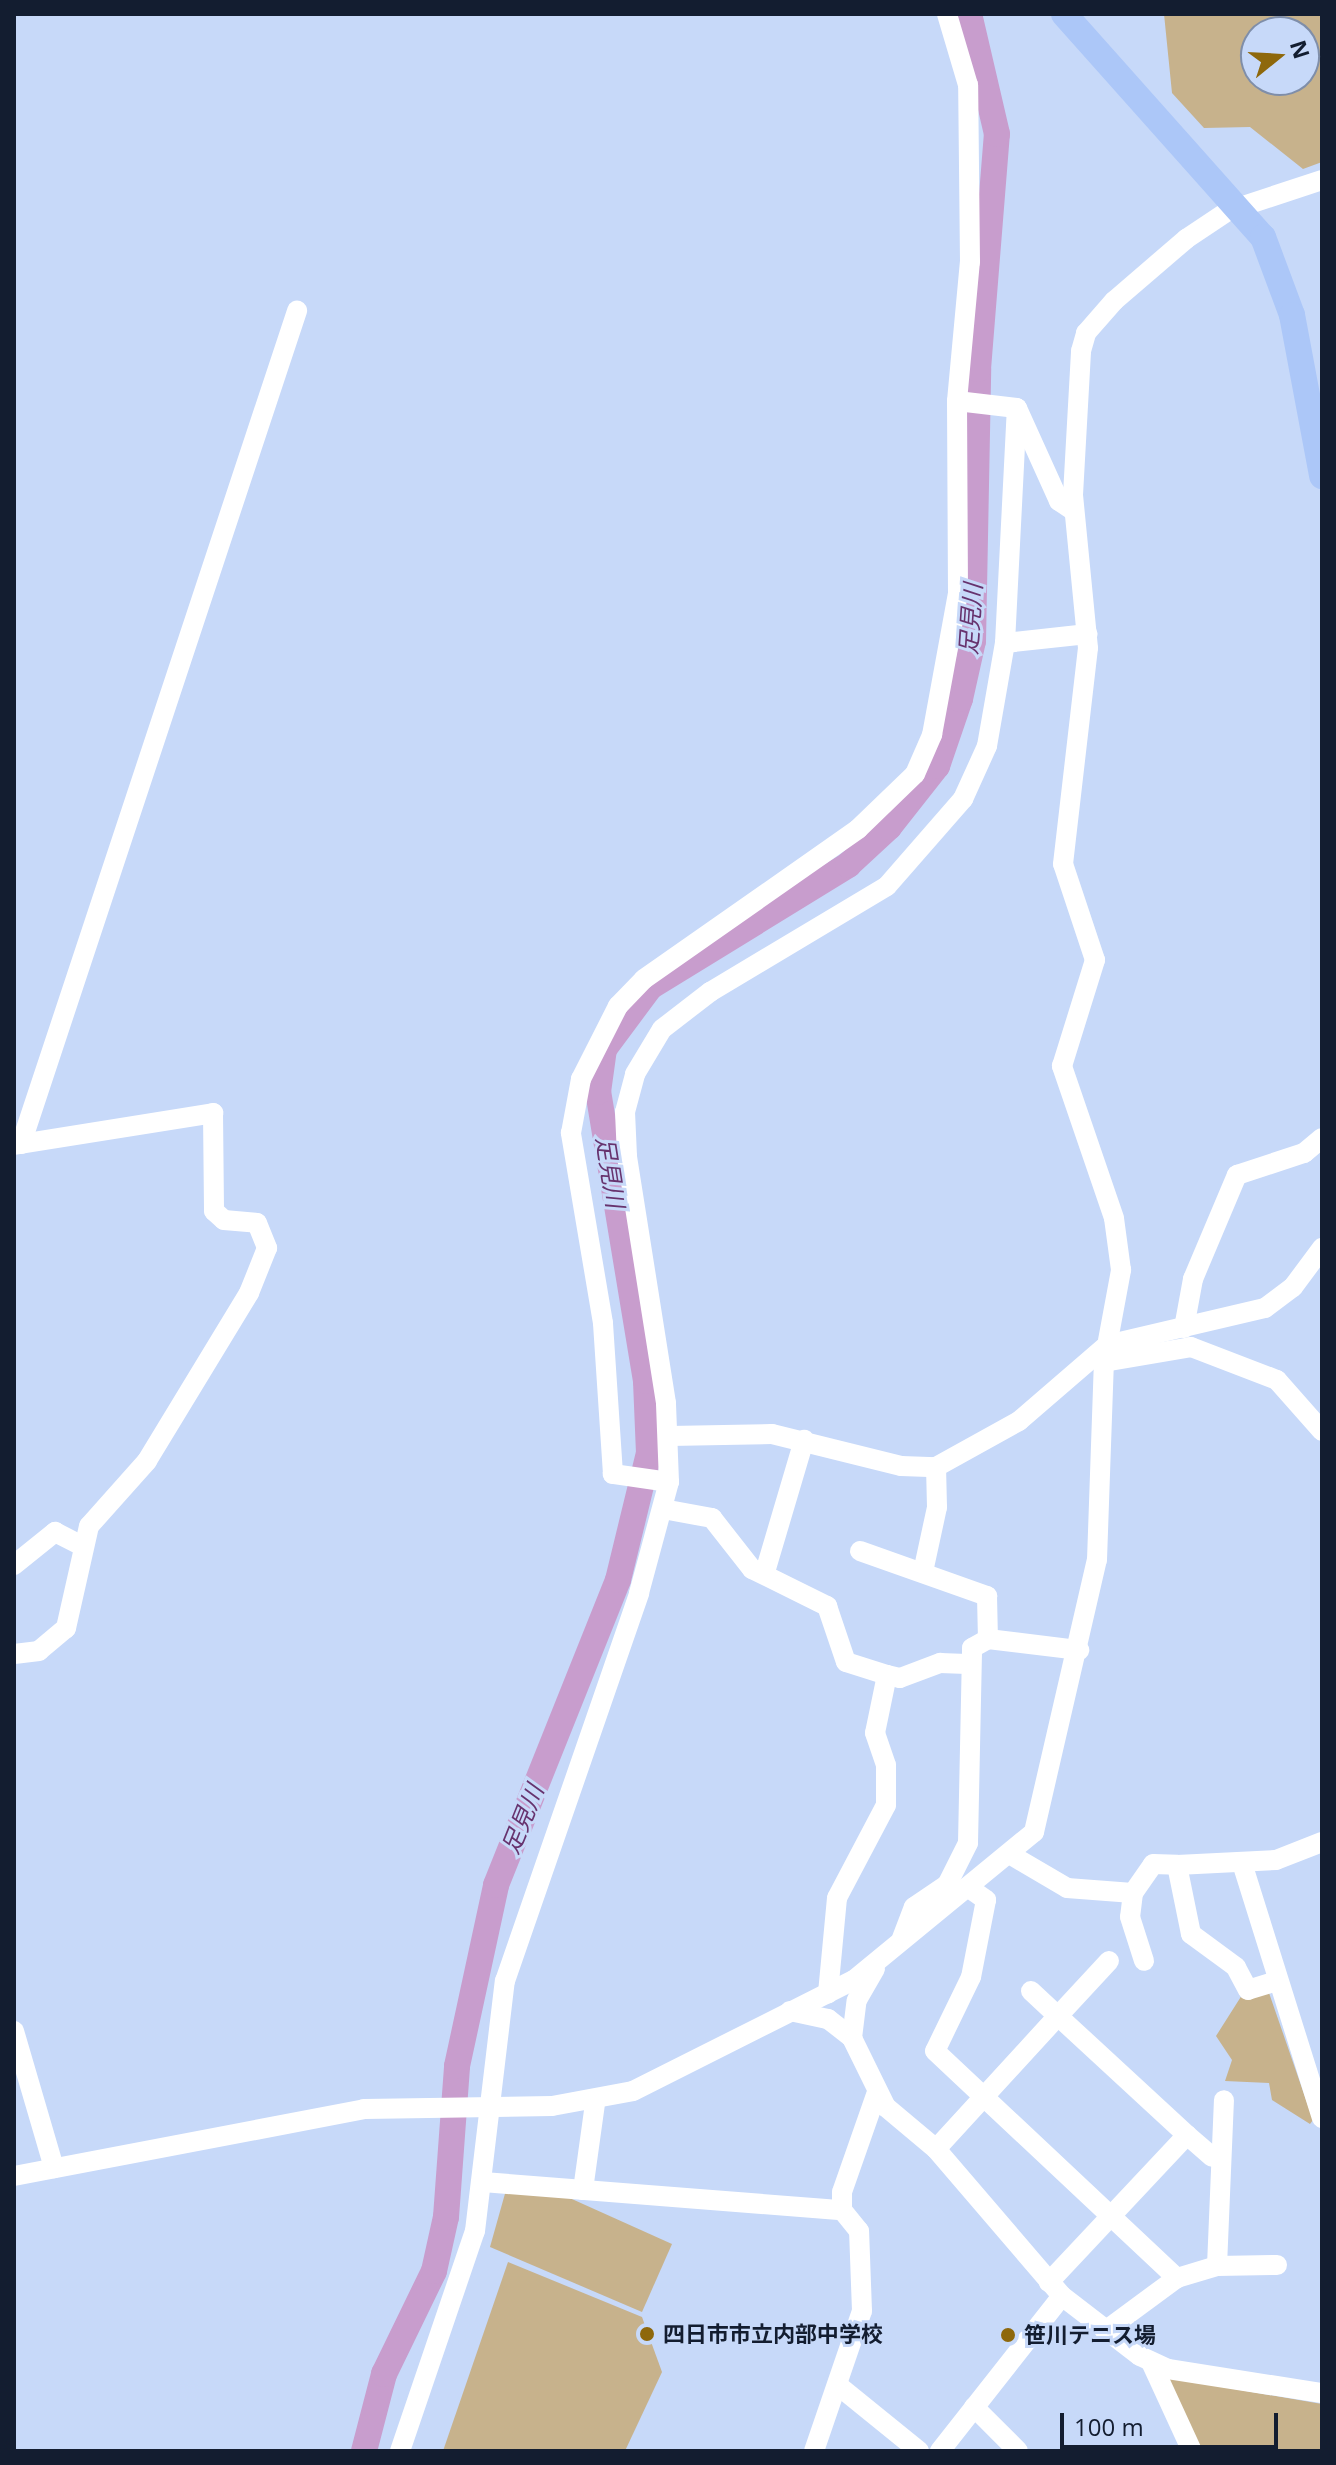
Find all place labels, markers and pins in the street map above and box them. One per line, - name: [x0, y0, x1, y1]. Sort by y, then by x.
- place label: 四日市市立内部中学校: [663, 2321, 883, 2347]
- place label: 笹川テニス場: [1024, 2322, 1156, 2348]
- marker: 四日市市立内部中学校: [638, 2325, 656, 2343]
- marker: 笹川テニス場: [999, 2326, 1017, 2344]

